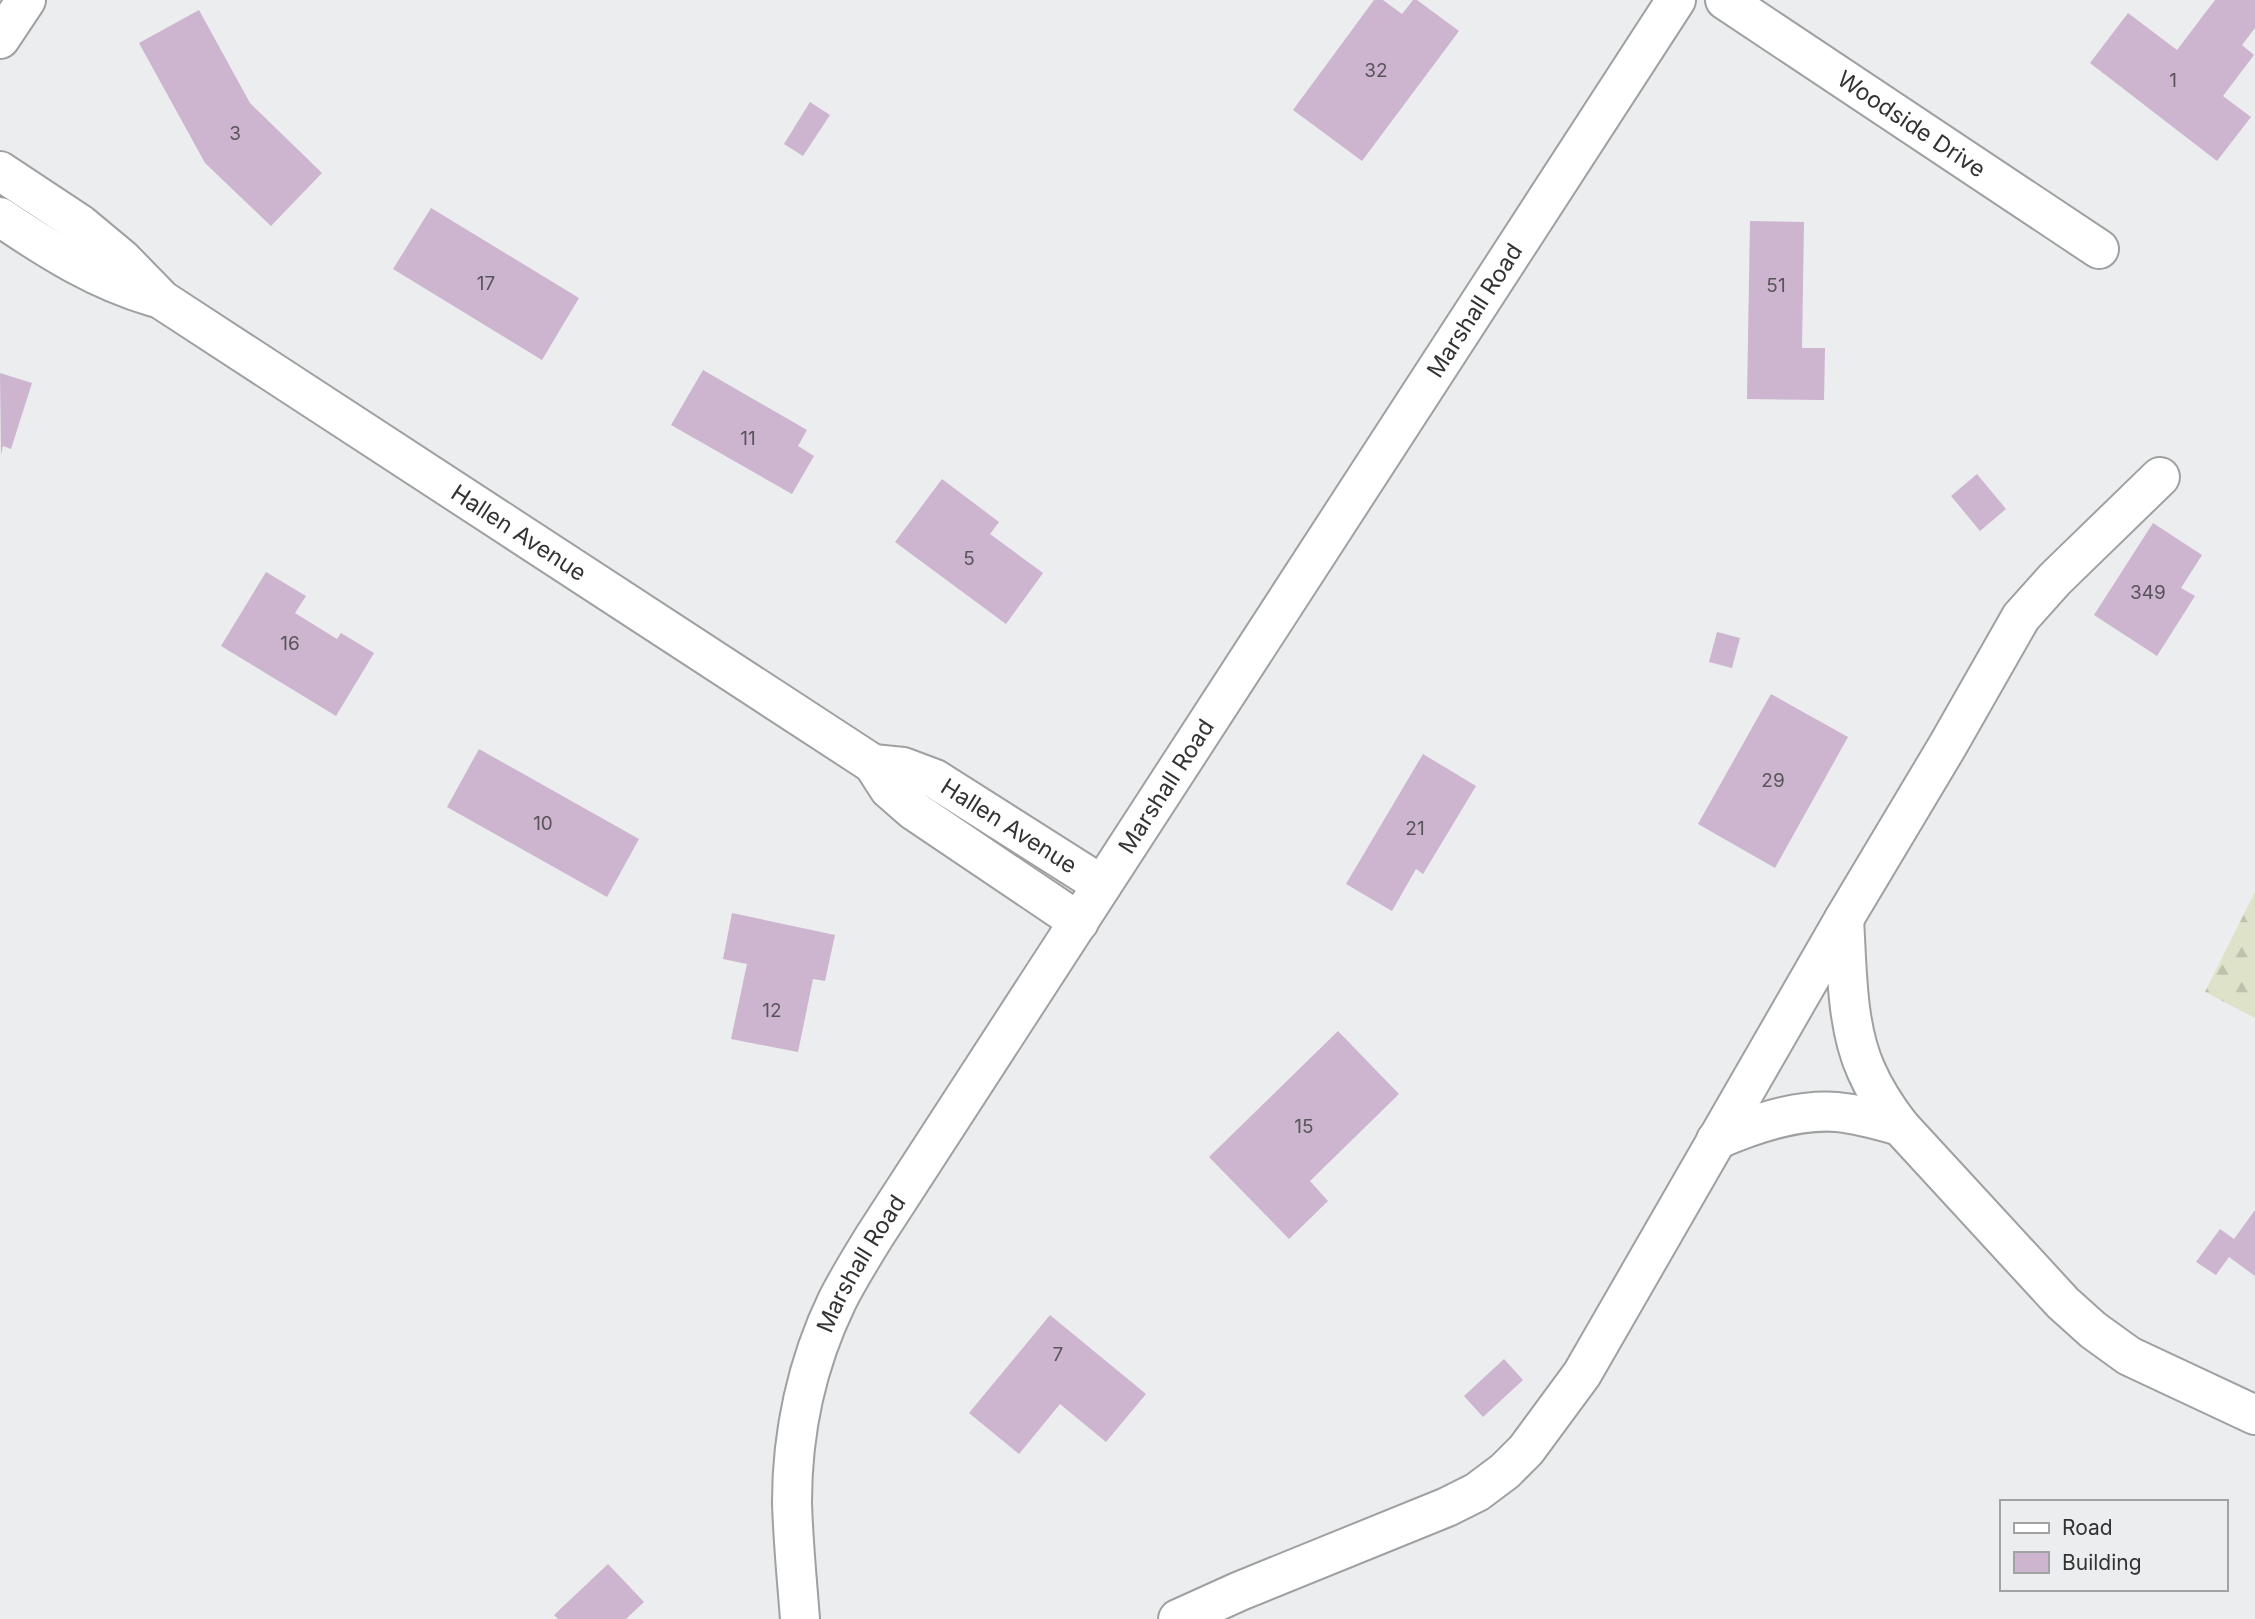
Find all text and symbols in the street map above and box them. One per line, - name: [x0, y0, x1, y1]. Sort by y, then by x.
- house number: 32: [1364, 59, 1388, 82]
- street label: Woodside Drive: [1832, 65, 1991, 183]
- house number: 1: [2169, 69, 2177, 92]
- house number: 3: [229, 122, 241, 145]
- street label: Marshall Road: [1421, 238, 1528, 383]
- house number: 17: [477, 272, 495, 295]
- house number: 51: [1766, 274, 1786, 297]
- house number: 11: [740, 427, 756, 450]
- street label: Hallen Avenue: [446, 479, 592, 587]
- house number: 5: [963, 547, 975, 570]
- house number: 349: [2130, 581, 2166, 604]
- house number: 16: [280, 632, 300, 655]
- street label: Marshall Road: [1112, 714, 1220, 859]
- house number: 29: [1761, 769, 1785, 792]
- street label: Hallen Avenue: [936, 772, 1082, 879]
- house number: 10: [533, 812, 553, 835]
- house number: 21: [1405, 817, 1425, 840]
- house number: 12: [762, 999, 782, 1022]
- house number: 15: [1294, 1115, 1314, 1138]
- street label: Marshall Road: [811, 1190, 911, 1337]
- house number: 7: [1053, 1343, 1063, 1366]
- legend: [2000, 1500, 2227, 1591]
- text: Road: [2062, 1515, 2113, 1540]
- text: Building: [2062, 1550, 2142, 1575]

